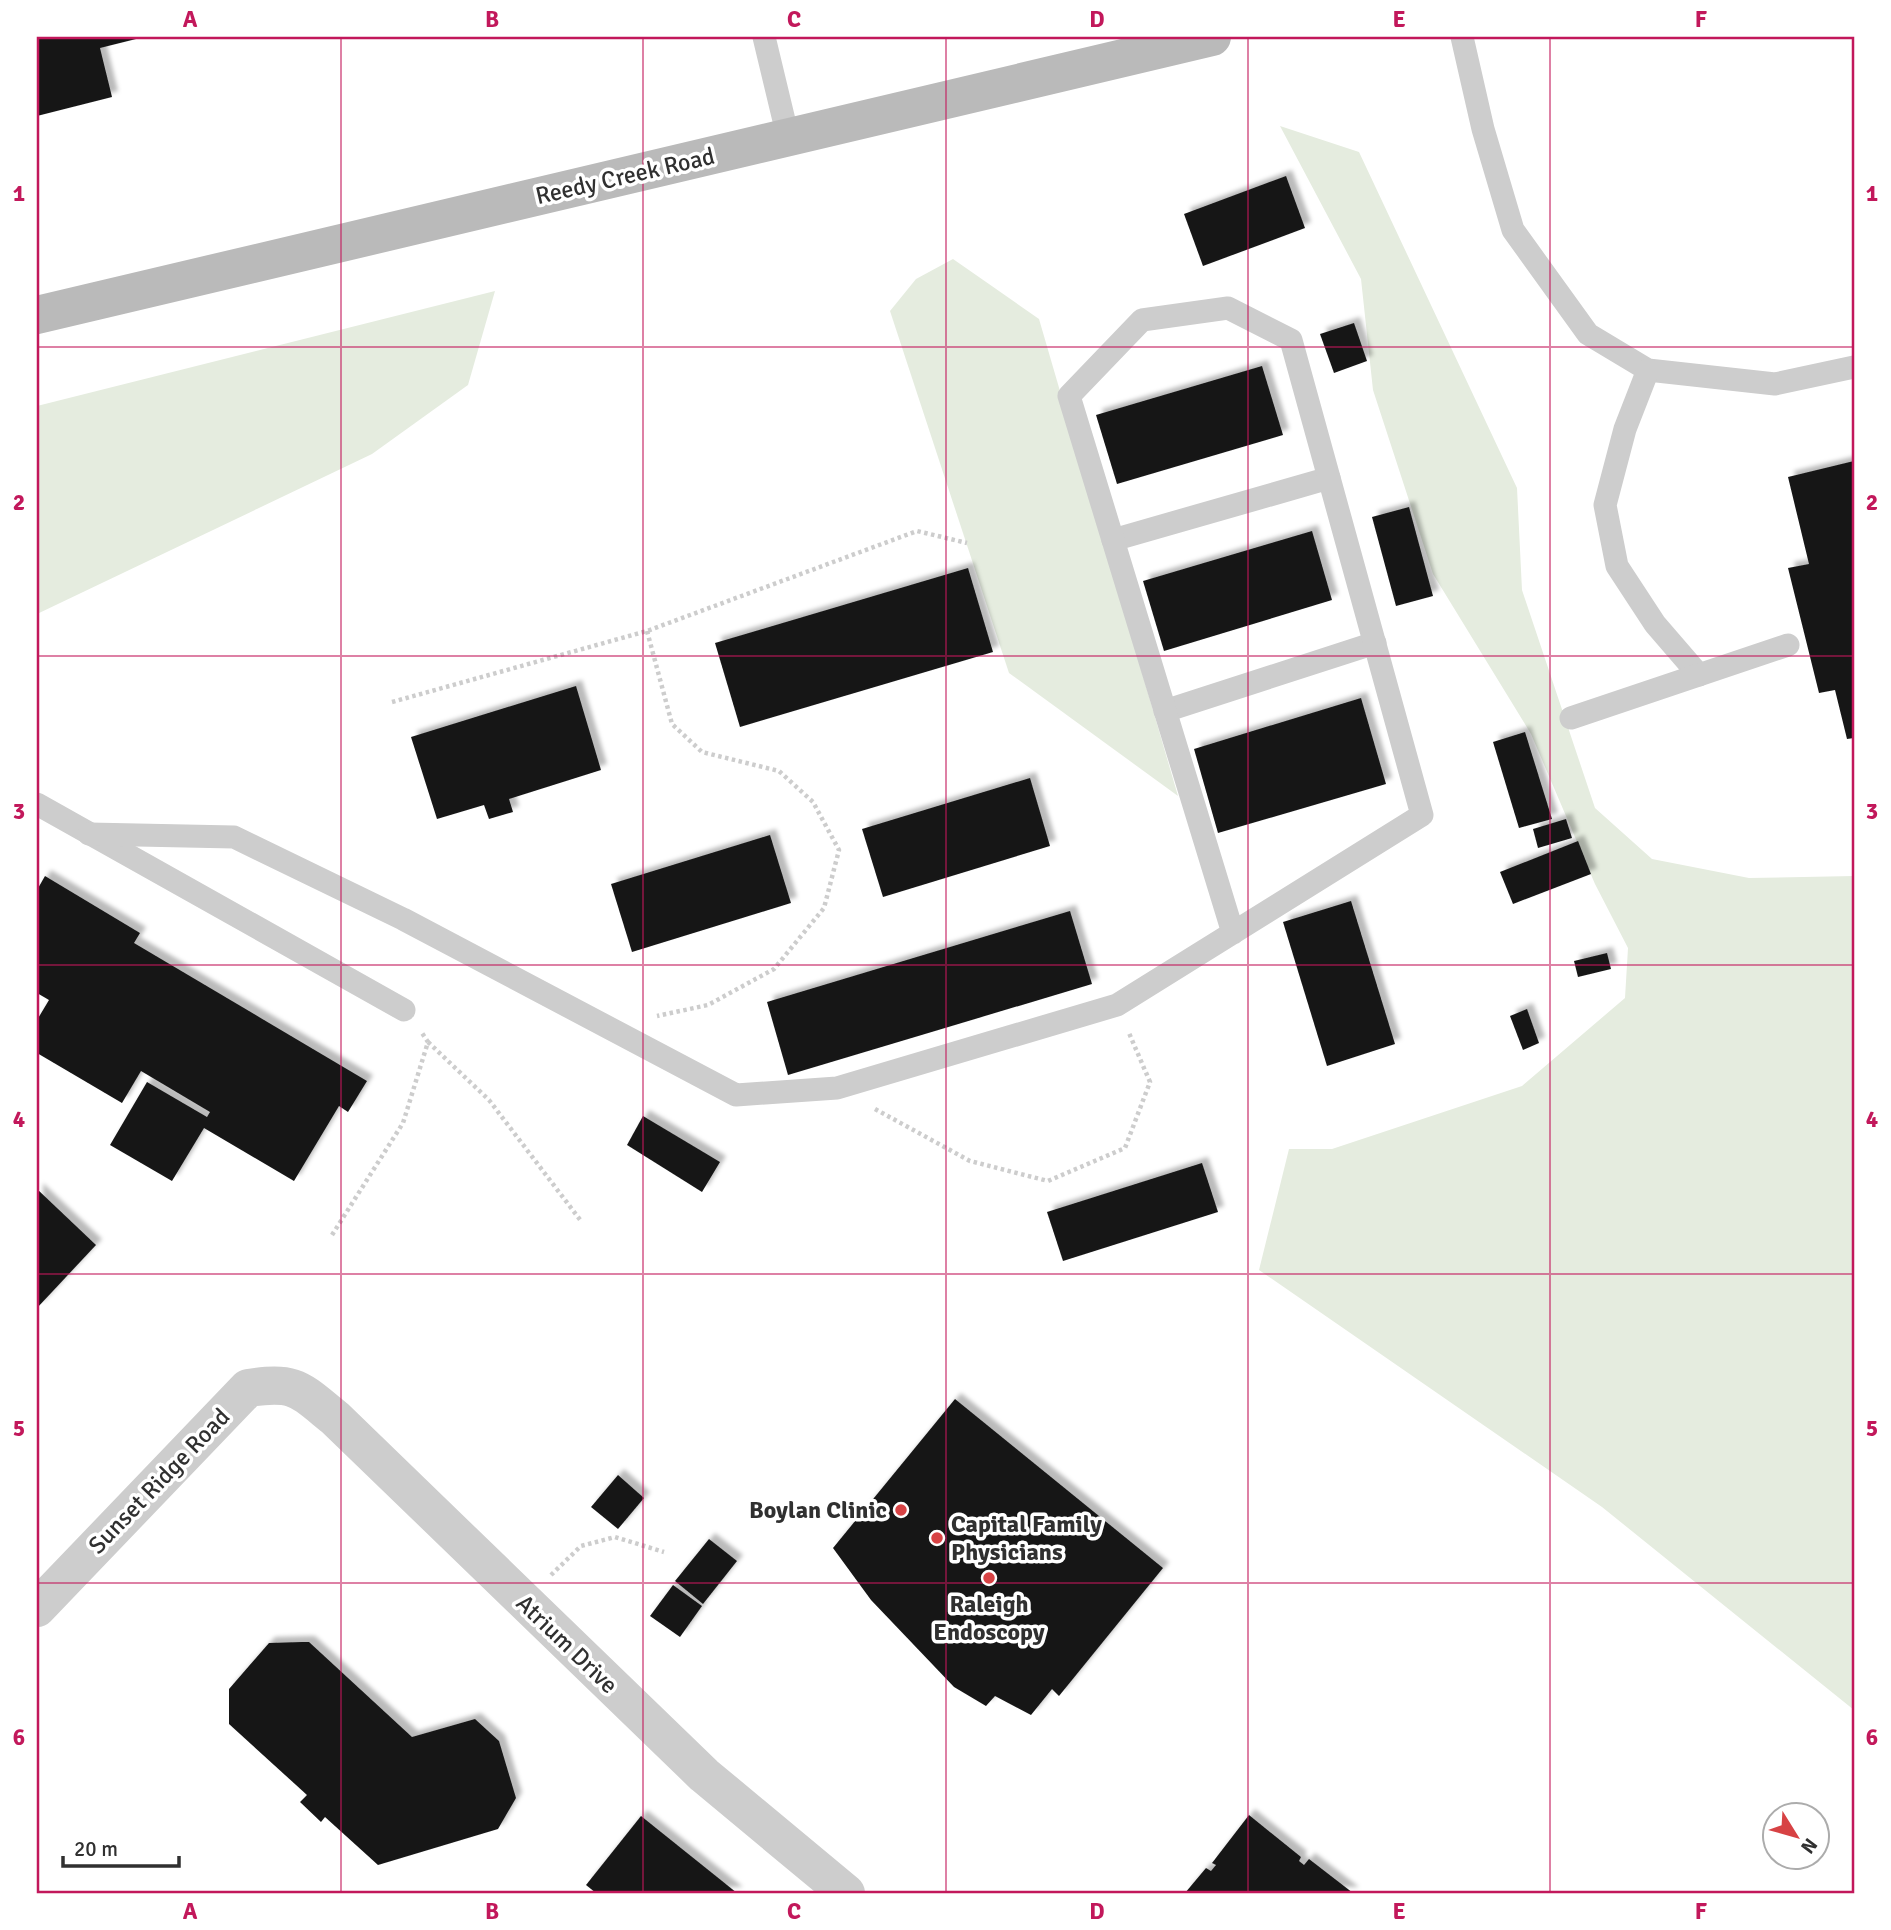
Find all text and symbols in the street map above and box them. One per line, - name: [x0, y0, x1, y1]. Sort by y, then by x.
- text: A: [183, 5, 198, 34]
- text: B: [485, 5, 499, 34]
- text: C: [787, 5, 801, 34]
- text: D: [1089, 5, 1105, 34]
- text: E: [1392, 5, 1406, 34]
- text: F: [1695, 5, 1707, 34]
- street label: Reedy Creek Road: [532, 141, 718, 211]
- text: 1: [13, 179, 25, 208]
- text: 1: [1866, 179, 1878, 208]
- text: 2: [13, 488, 25, 517]
- text: 2: [1866, 488, 1878, 517]
- text: 3: [13, 797, 25, 826]
- text: 3: [1866, 797, 1878, 826]
- text: 4: [13, 1105, 25, 1134]
- text: 4: [1866, 1105, 1878, 1134]
- street label: Sunset Ridge Road: [82, 1402, 236, 1560]
- text: 5: [13, 1414, 25, 1443]
- text: 5: [1866, 1414, 1878, 1443]
- place label: Boylan Clinic: [749, 1495, 887, 1525]
- marker: Boylan Clinic: [893, 1502, 909, 1518]
- place label: Capital Family Physicians: [951, 1509, 1102, 1567]
- marker: Capital Family Physicians: [929, 1530, 945, 1546]
- marker: Raleigh Endoscopy: [981, 1570, 997, 1586]
- street label: Atrium Drive: [510, 1588, 624, 1700]
- place label: Raleigh Endoscopy: [933, 1589, 1045, 1647]
- text: 6: [13, 1723, 25, 1752]
- text: 6: [1866, 1723, 1878, 1752]
- north arrow: [1762, 1800, 1832, 1870]
- scale bar: [63, 1825, 178, 1869]
- text: N: [1795, 1833, 1822, 1858]
- text: 20 m: [74, 1836, 118, 1862]
- text: A: [183, 1897, 198, 1926]
- text: B: [485, 1897, 499, 1926]
- text: C: [787, 1897, 801, 1926]
- text: D: [1089, 1897, 1105, 1926]
- text: E: [1392, 1897, 1406, 1926]
- text: F: [1695, 1897, 1707, 1926]

